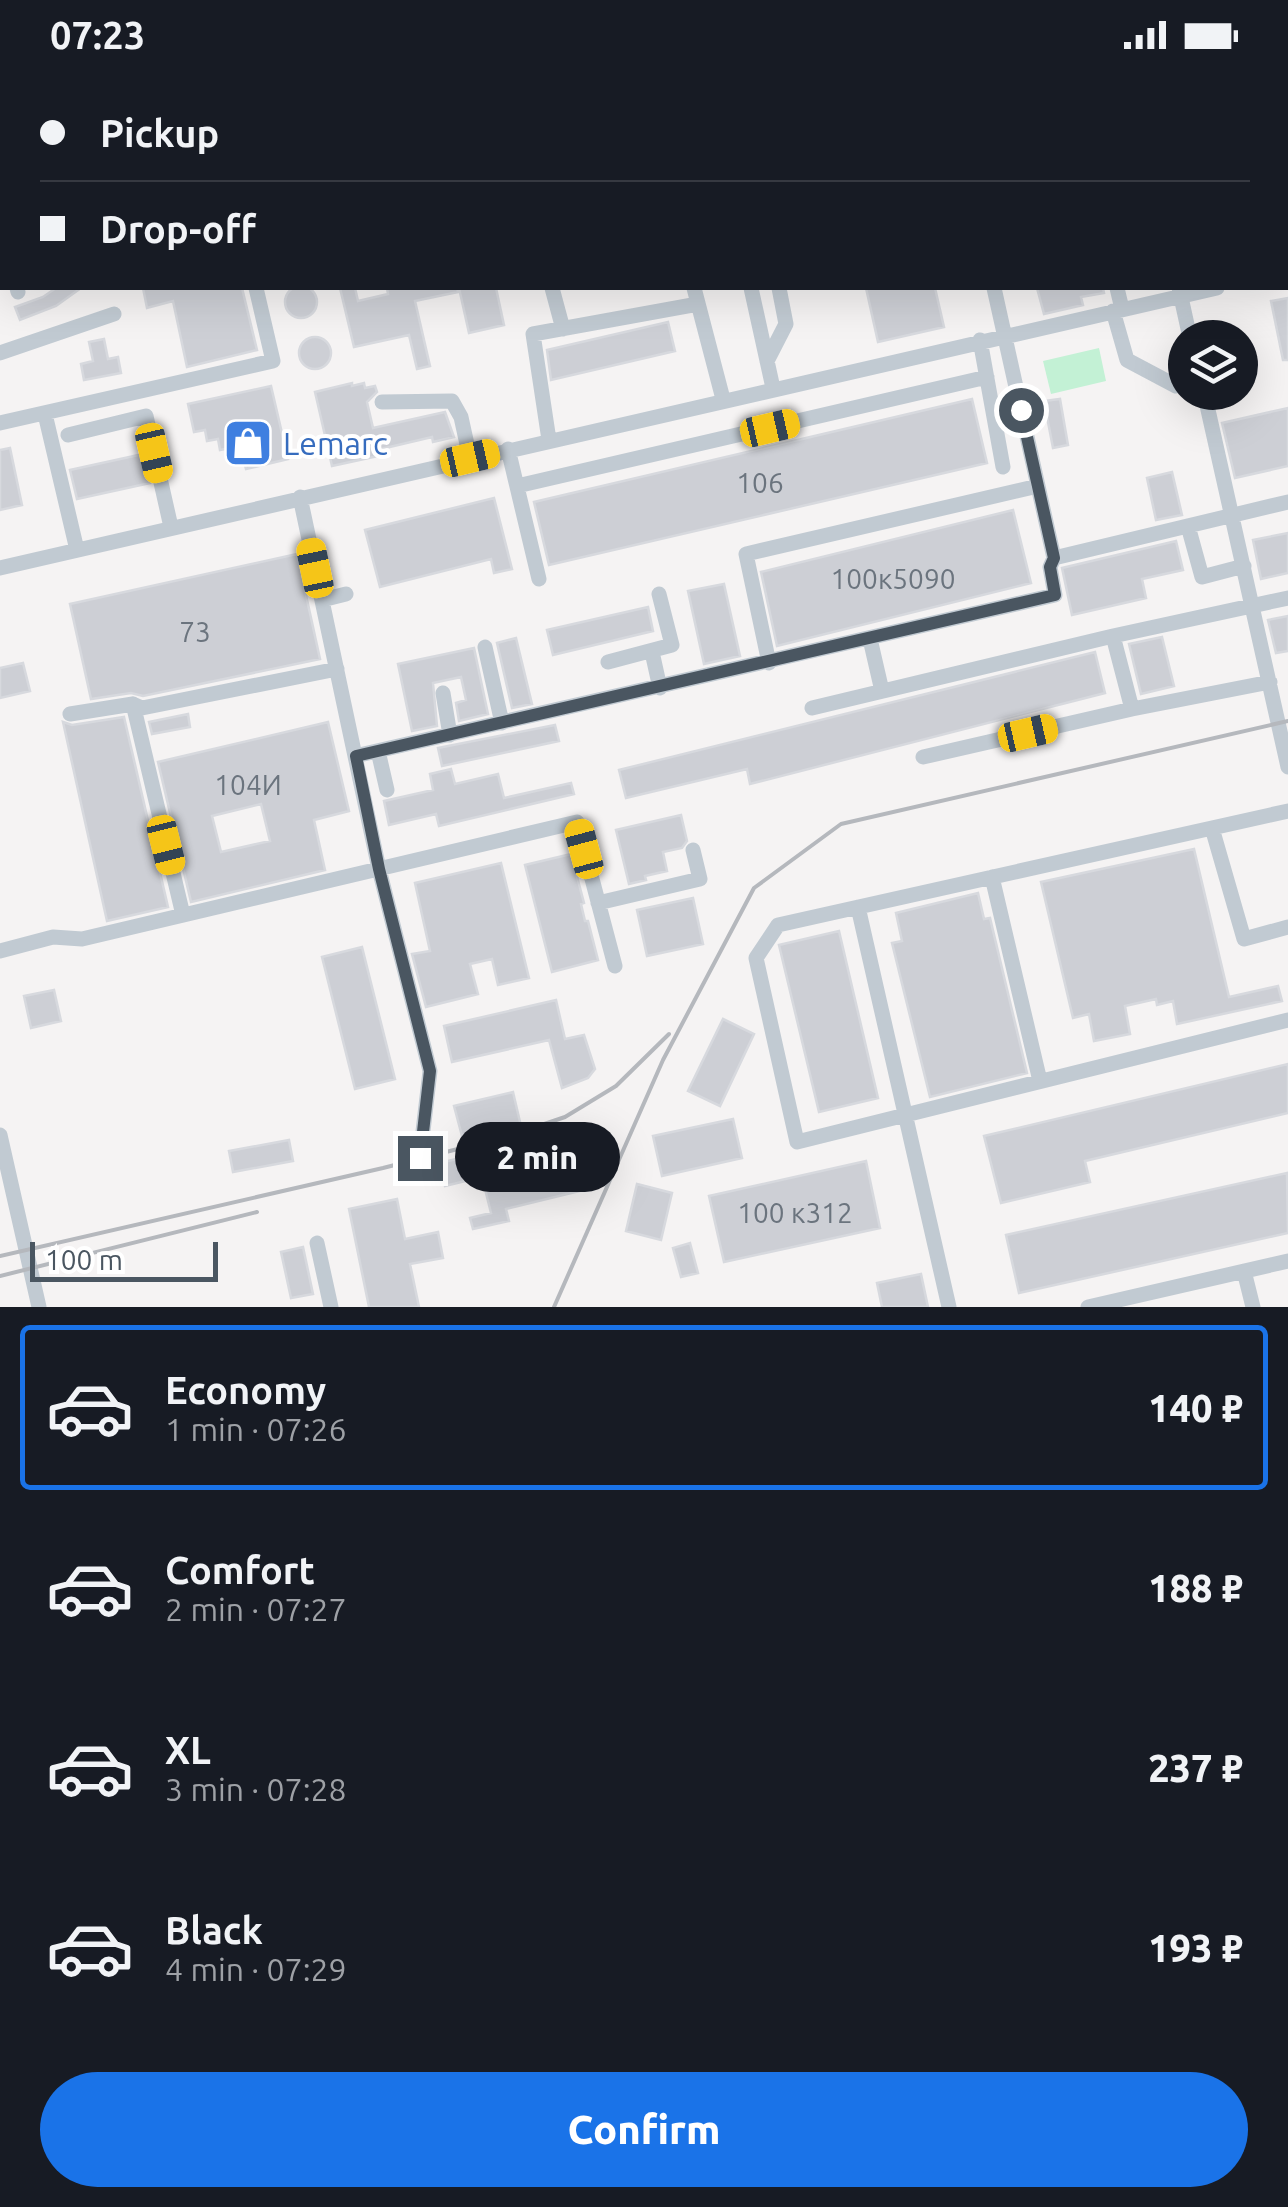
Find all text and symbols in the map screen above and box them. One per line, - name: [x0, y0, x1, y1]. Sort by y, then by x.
- text: 07:23: [50, 14, 145, 56]
- text: Pickup: [100, 112, 219, 154]
- text: Drop-off: [100, 208, 256, 250]
- map controls: [1168, 320, 1258, 410]
- button: layers: [1168, 320, 1258, 410]
- route start: [999, 388, 1044, 433]
- car: [737, 407, 803, 449]
- shop icon: Lemarc: [222, 417, 274, 469]
- car: [133, 420, 175, 486]
- place label: Lemarc: [283, 425, 388, 461]
- car: [437, 437, 503, 479]
- house number: 106: [736, 467, 784, 498]
- car: [294, 536, 336, 600]
- house number: 100к5090: [831, 563, 955, 594]
- house number: 73: [179, 616, 211, 647]
- car: [995, 712, 1061, 754]
- house number: 104И: [214, 769, 282, 800]
- car: [144, 812, 188, 878]
- car: [562, 816, 606, 882]
- callout: 2 min: [455, 1123, 620, 1193]
- route end: [398, 1136, 443, 1181]
- text: 2 min: [497, 1139, 578, 1175]
- house number: 100 к312: [737, 1197, 853, 1228]
- scale bar: [30, 1237, 218, 1282]
- text: 100 m: [45, 1244, 123, 1275]
- icon: car: [45, 1363, 135, 1453]
- text: Economy: [165, 1369, 326, 1411]
- text: 140 ₽: [1148, 1387, 1243, 1429]
- text: 1 min · 07:26: [165, 1411, 347, 1447]
- icon: car: [45, 1543, 135, 1633]
- text: Comfort: [165, 1549, 315, 1591]
- text: 188 ₽: [1148, 1567, 1243, 1609]
- text: 2 min · 07:27: [165, 1591, 347, 1627]
- icon: car: [45, 1723, 135, 1813]
- text: XL: [165, 1729, 211, 1771]
- text: 237 ₽: [1148, 1747, 1243, 1789]
- text: 3 min · 07:28: [165, 1771, 347, 1807]
- icon: car: [45, 1903, 135, 1993]
- text: Black: [165, 1909, 263, 1951]
- text: 193 ₽: [1148, 1927, 1243, 1969]
- text: 4 min · 07:29: [165, 1951, 347, 1987]
- button: Confirm: [40, 2072, 1248, 2187]

